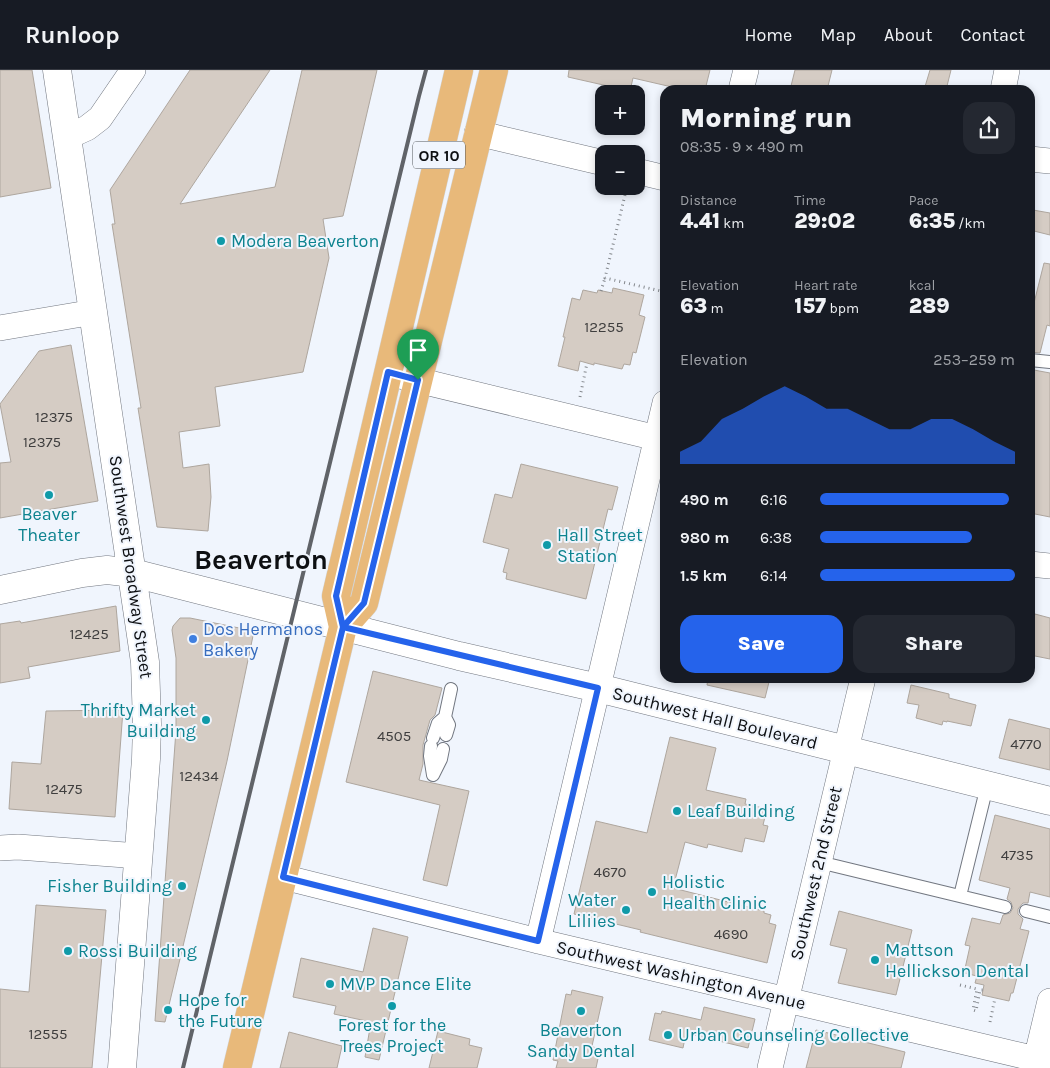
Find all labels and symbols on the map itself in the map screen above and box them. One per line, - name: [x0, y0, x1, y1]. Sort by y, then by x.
- road number: OR 10: [413, 142, 465, 168]
- place label: Modera Beaverton: [231, 230, 379, 252]
- marker: Modera Beaverton: [215, 235, 227, 247]
- house number: 12255: [584, 318, 624, 336]
- pin: [397, 329, 439, 380]
- house number: 12375: [35, 408, 73, 426]
- house number: 12375: [23, 433, 61, 451]
- street label: Southwest Broadway Street: [104, 454, 158, 680]
- marker: Beaver Theater: [43, 489, 55, 501]
- place label: Beaver Theater: [18, 503, 80, 546]
- place label: Hall Street Station: [557, 524, 643, 567]
- marker: Hall Street Station: [541, 539, 553, 551]
- district label: Beaverton: [194, 543, 328, 576]
- place label: Dos Hermanos Bakery: [203, 618, 323, 661]
- house number: 12425: [69, 625, 109, 643]
- marker: Dos Hermanos Bakery: [187, 633, 199, 645]
- street label: Southwest Hall Boulevard: [610, 682, 820, 754]
- place label: Thrifty Market Building: [81, 699, 196, 742]
- marker: Thrifty Market Building: [200, 714, 212, 726]
- house number: 4505: [377, 727, 411, 745]
- house number: 4770: [1010, 735, 1042, 753]
- house number: 12434: [179, 767, 219, 785]
- house number: 12475: [45, 780, 83, 798]
- street label: Southwest 2nd Street: [785, 784, 847, 962]
- place label: Leaf Building: [687, 800, 795, 822]
- marker: Leaf Building: [671, 805, 683, 817]
- house number: 4735: [1001, 846, 1033, 864]
- house number: 4670: [594, 863, 627, 881]
- place label: Holistic Health Clinic: [662, 871, 767, 914]
- place label: Fisher Building: [47, 875, 172, 897]
- marker: Fisher Building: [176, 880, 188, 892]
- marker: Holistic Health Clinic: [646, 886, 658, 898]
- place label: Water Liliies: [568, 889, 616, 932]
- marker: Water Liliies: [620, 904, 632, 916]
- house number: 4690: [714, 925, 748, 943]
- street label: Southwest Washington Avenue: [554, 936, 808, 1014]
- place label: Mattson Hellickson Dental: [885, 939, 1029, 982]
- place label: Rossi Building: [78, 940, 197, 962]
- marker: Rossi Building: [62, 945, 74, 957]
- marker: Mattson Hellickson Dental: [869, 954, 881, 966]
- place label: MVP Dance Elite: [340, 973, 472, 995]
- marker: MVP Dance Elite: [324, 978, 336, 990]
- place label: Hope for the Future: [178, 989, 262, 1032]
- marker: Forest for the Trees Project: [386, 1000, 398, 1012]
- marker: Hope for the Future: [162, 1004, 174, 1016]
- marker: Beaverton Sandy Dental: [575, 1005, 587, 1017]
- place label: Forest for the Trees Project: [338, 1014, 446, 1057]
- place label: Beaverton Sandy Dental: [527, 1019, 635, 1062]
- place label: Urban Counseling Collective: [678, 1024, 909, 1046]
- house number: 12555: [28, 1025, 68, 1043]
- marker: Urban Counseling Collective: [662, 1029, 674, 1041]

